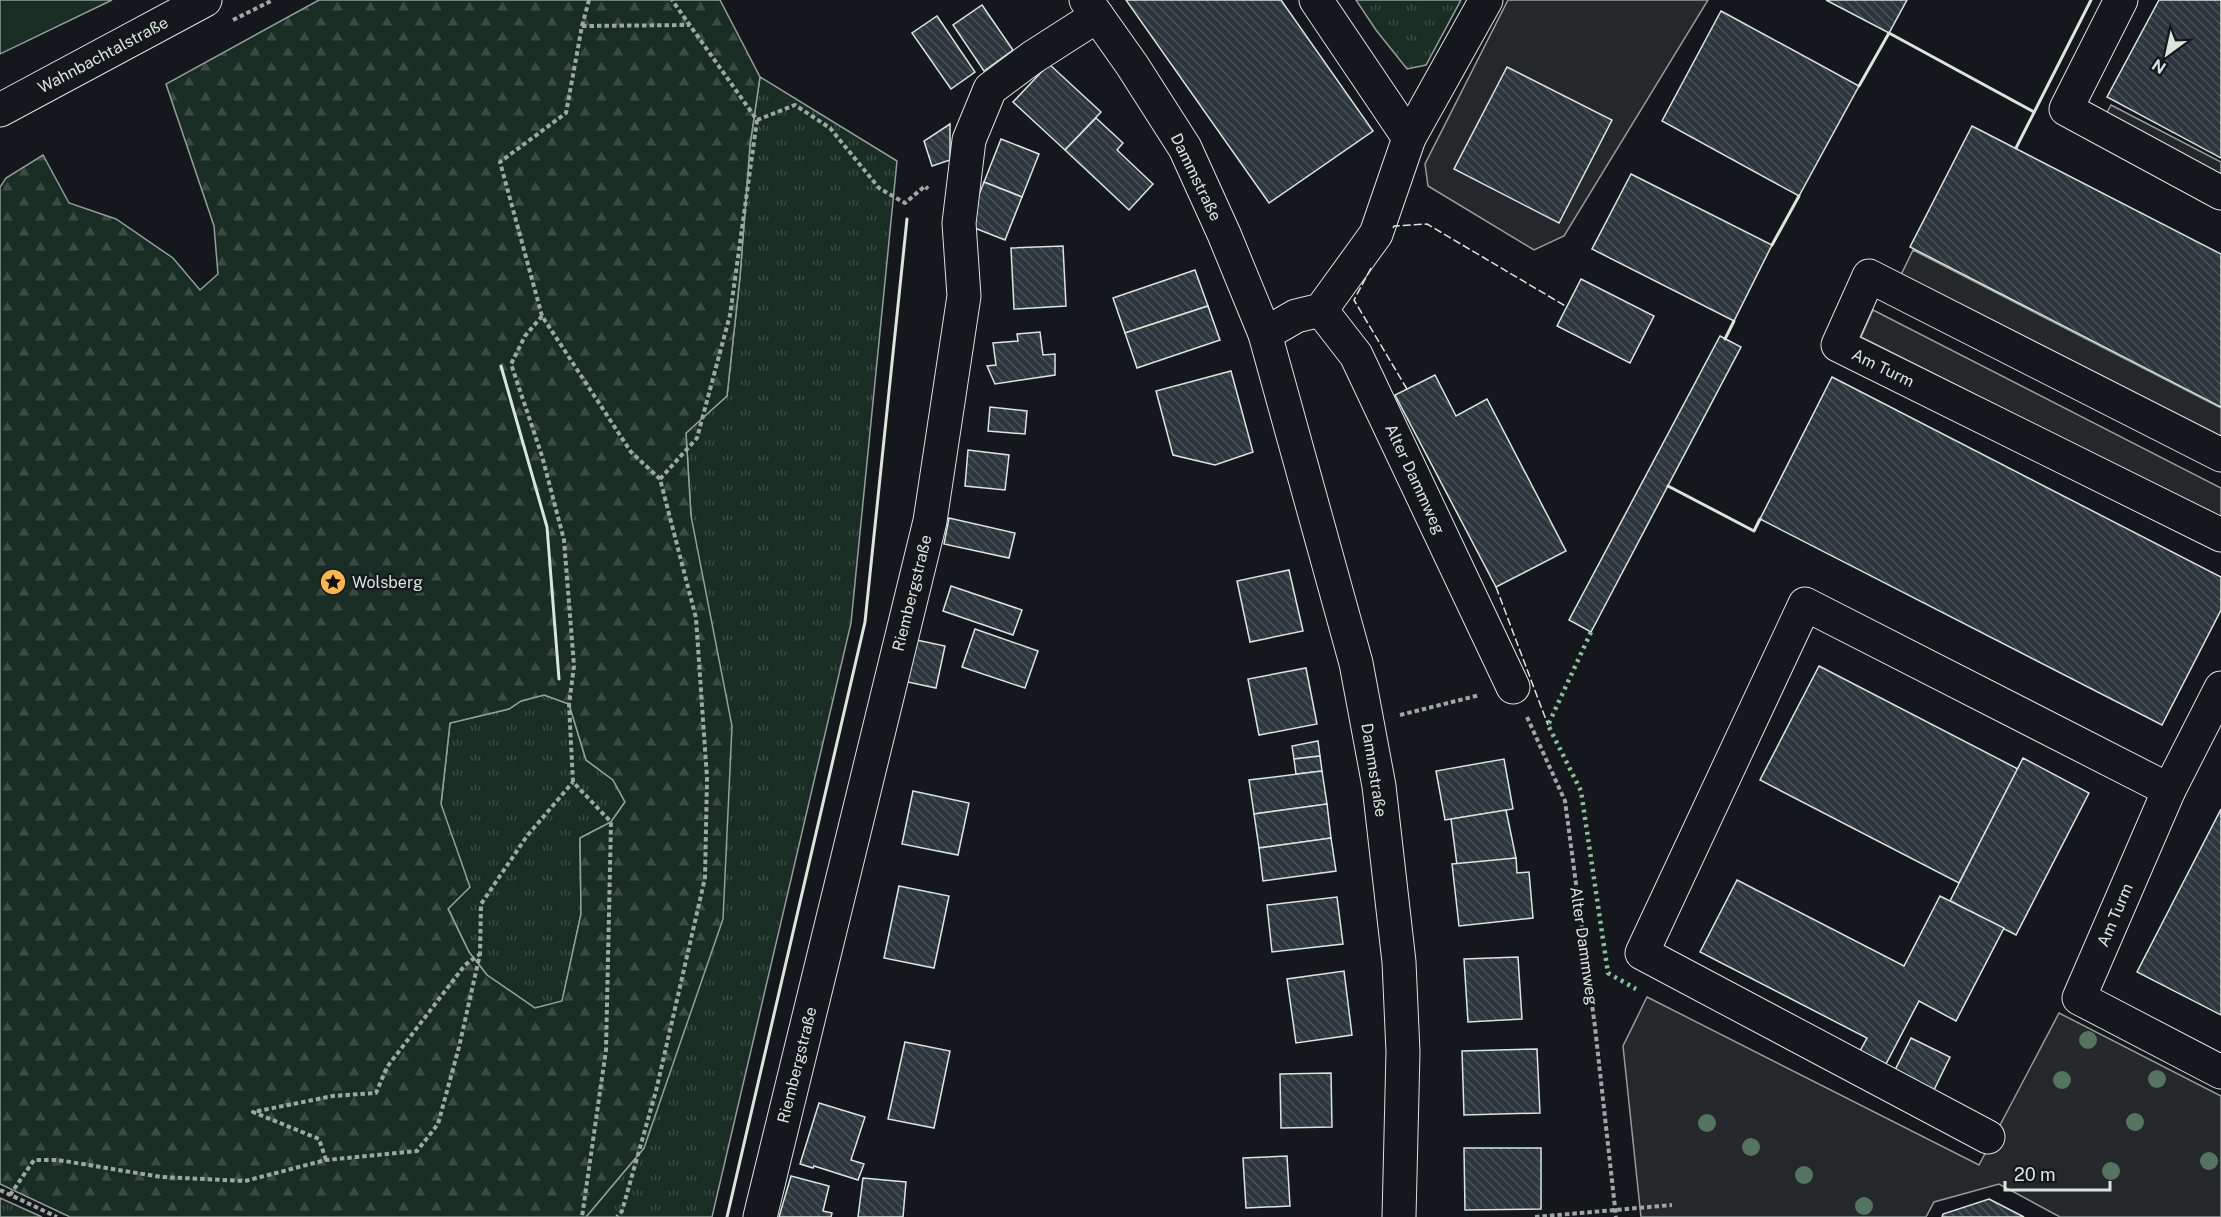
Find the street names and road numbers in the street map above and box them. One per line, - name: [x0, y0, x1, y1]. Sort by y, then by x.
- street label: Wahnbachtalstraße: [35, 13, 171, 97]
- street label: Dammstraße: [1167, 130, 1225, 224]
- street label: Am Turm: [1849, 345, 1917, 391]
- street label: Alter Dammweg: [1381, 421, 1449, 537]
- street label: Riembergstraße: [888, 533, 936, 653]
- street label: Dammstraße: [1357, 722, 1391, 818]
- street label: Am Turm: [2093, 880, 2137, 950]
- street label: Alter Dammweg: [1566, 886, 1602, 1007]
- street label: Riembergstraße: [773, 1005, 821, 1125]

